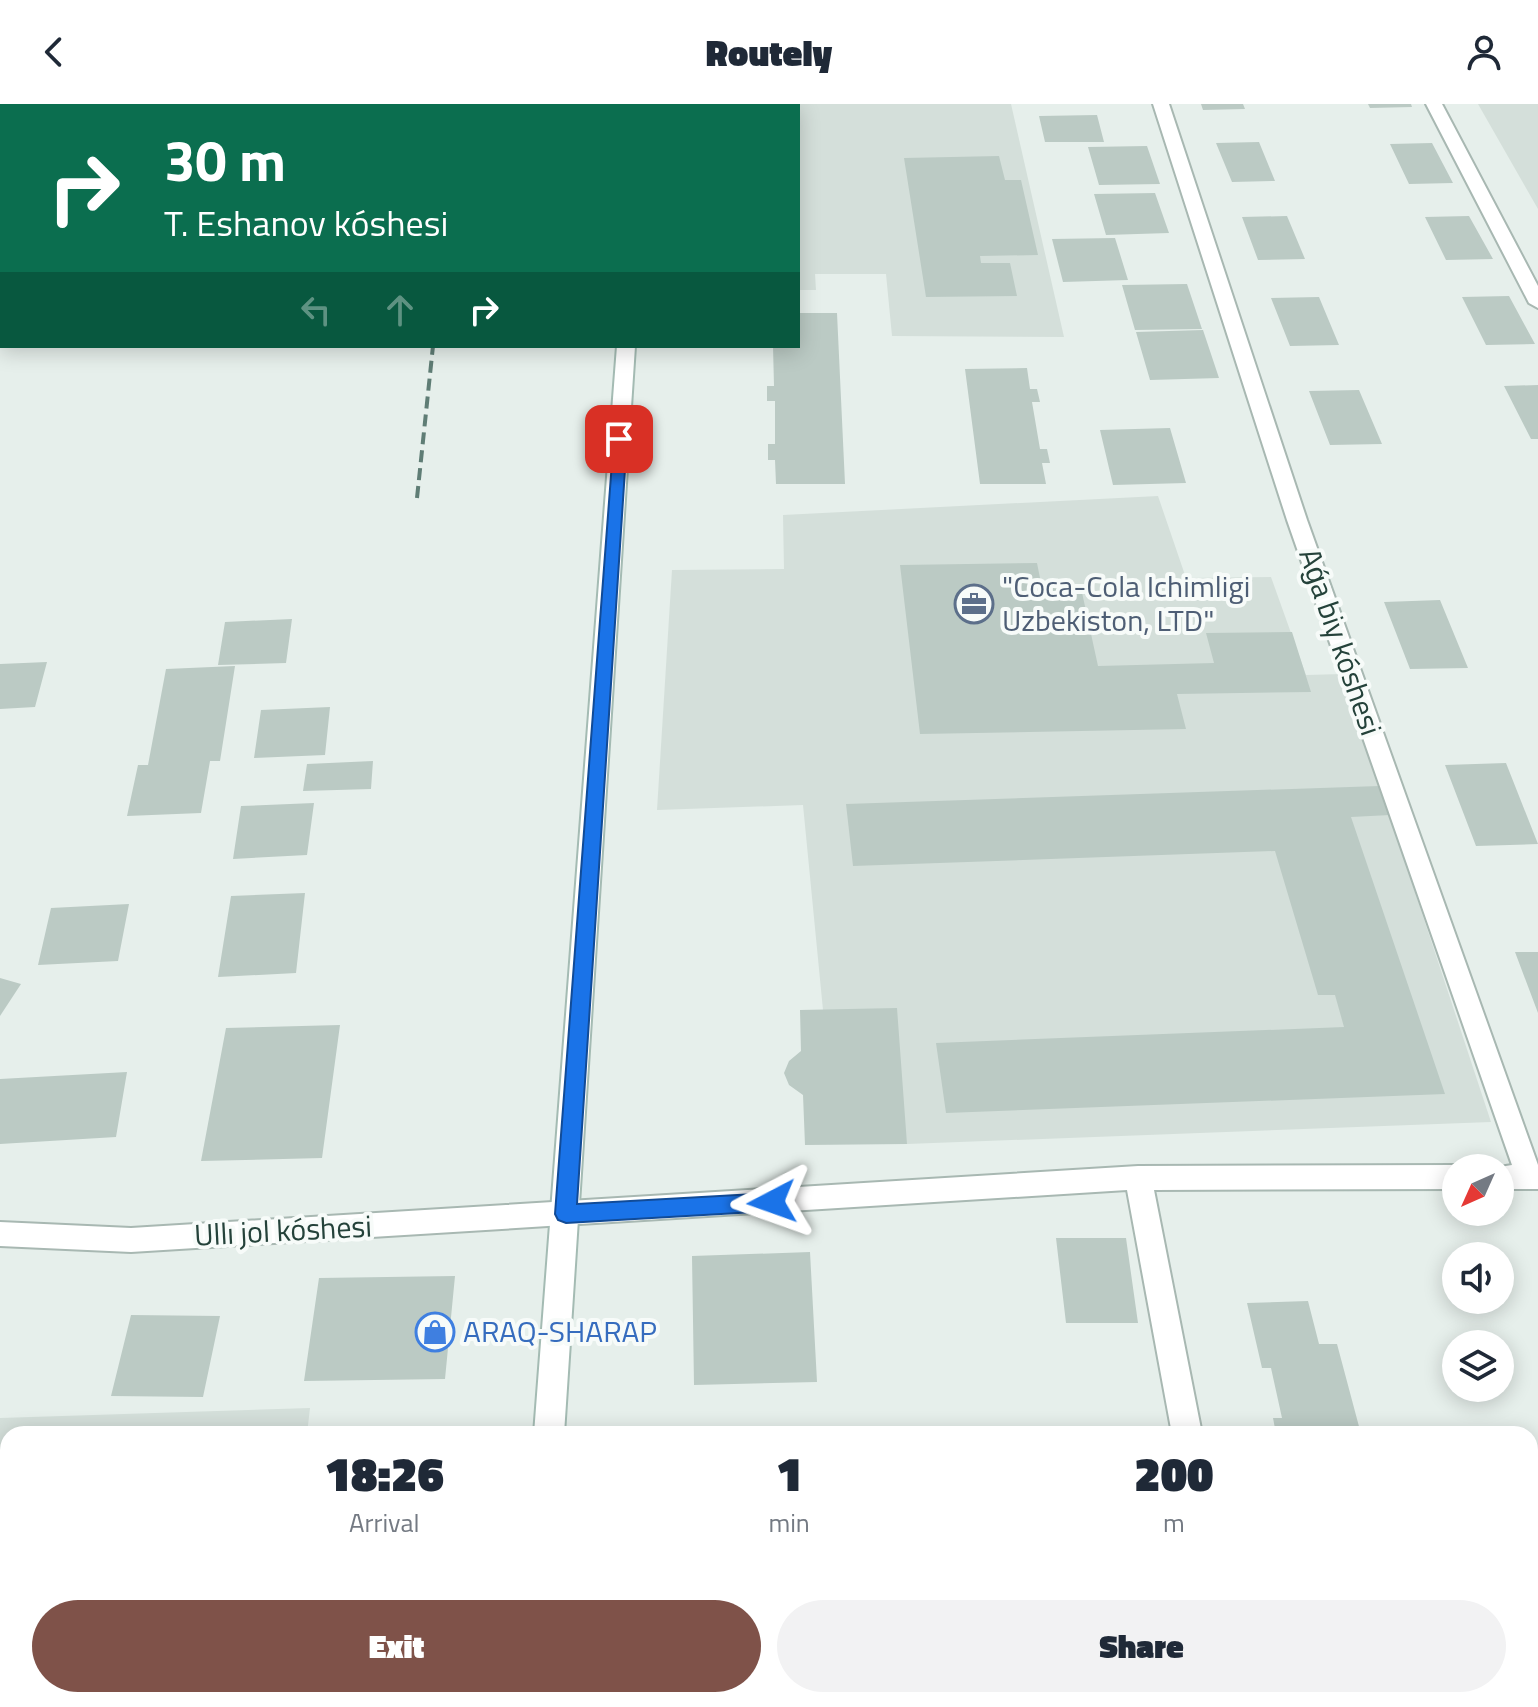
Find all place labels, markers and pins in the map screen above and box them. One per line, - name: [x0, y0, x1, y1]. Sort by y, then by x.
- pin: [585, 405, 653, 473]
- place label: "Coca-Cola Ichimligi Uzbekiston, LTD": [1002, 563, 1250, 643]
- office icon: "Coca-Cola Ichimligi Uzbekiston, LTD": [953, 583, 995, 625]
- place label: ARAQ-SHARAP: [463, 1308, 657, 1354]
- shop icon: ARAQ-SHARAP: [414, 1311, 456, 1353]

